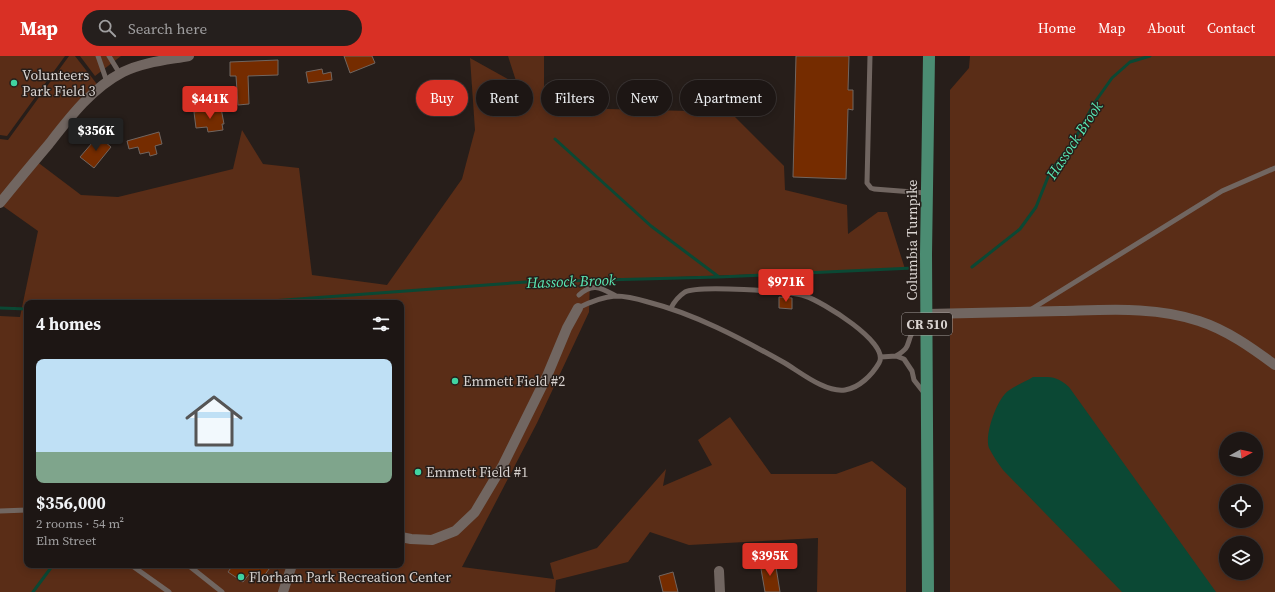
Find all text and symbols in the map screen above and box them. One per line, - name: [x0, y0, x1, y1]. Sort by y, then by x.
- search box: [82, 10, 362, 46]
- text: Map: [20, 15, 58, 41]
- icon: search: [96, 17, 118, 39]
- text: Search here: [128, 18, 207, 39]
- text: Home: [1038, 18, 1076, 38]
- text: Map: [1098, 18, 1125, 38]
- text: About: [1147, 18, 1185, 38]
- text: Contact: [1207, 18, 1255, 38]
- place label: Volunteers Park Field 3: [22, 65, 96, 101]
- marker: Volunteers Park Field 3: [9, 78, 19, 88]
- chip: Buy: [416, 80, 468, 116]
- chip: Rent: [476, 80, 533, 116]
- chip: Filters: [541, 80, 609, 116]
- chip: New: [617, 80, 672, 116]
- chip: Apartment: [680, 80, 776, 116]
- pin: $441K: [182, 86, 238, 120]
- text: $441K: [191, 90, 229, 107]
- water label: Hassock Brook: [1040, 96, 1108, 184]
- pin: $356K: [68, 118, 124, 152]
- text: $356K: [77, 122, 115, 139]
- street label: Columbia Turnpike: [902, 180, 922, 300]
- water label: Hassock Brook: [525, 269, 617, 293]
- pin: $971K: [758, 269, 814, 303]
- text: $971K: [767, 273, 805, 290]
- text: 4 homes: [36, 312, 101, 336]
- icon: filters: [370, 313, 392, 335]
- road number: CR 510: [902, 313, 952, 335]
- place label: Emmett Field #2: [463, 371, 565, 391]
- marker: Emmett Field #2: [450, 376, 460, 386]
- icon: home: [178, 385, 250, 457]
- north arrow: [1219, 432, 1263, 476]
- map controls: [1219, 432, 1263, 580]
- place label: Emmett Field #1: [426, 462, 528, 482]
- marker: Emmett Field #1: [413, 467, 423, 477]
- button: locate: [1219, 484, 1263, 528]
- text: $356,000: [36, 491, 106, 515]
- text: 2 rooms · 54 m²: [36, 515, 124, 532]
- text: Elm Street: [36, 532, 96, 549]
- button: layers: [1219, 536, 1263, 580]
- pin: $395K: [742, 543, 798, 577]
- text: $395K: [751, 547, 789, 564]
- place label: Florham Park Recreation Center: [249, 567, 451, 587]
- marker: Florham Park Recreation Center: [236, 572, 246, 582]

